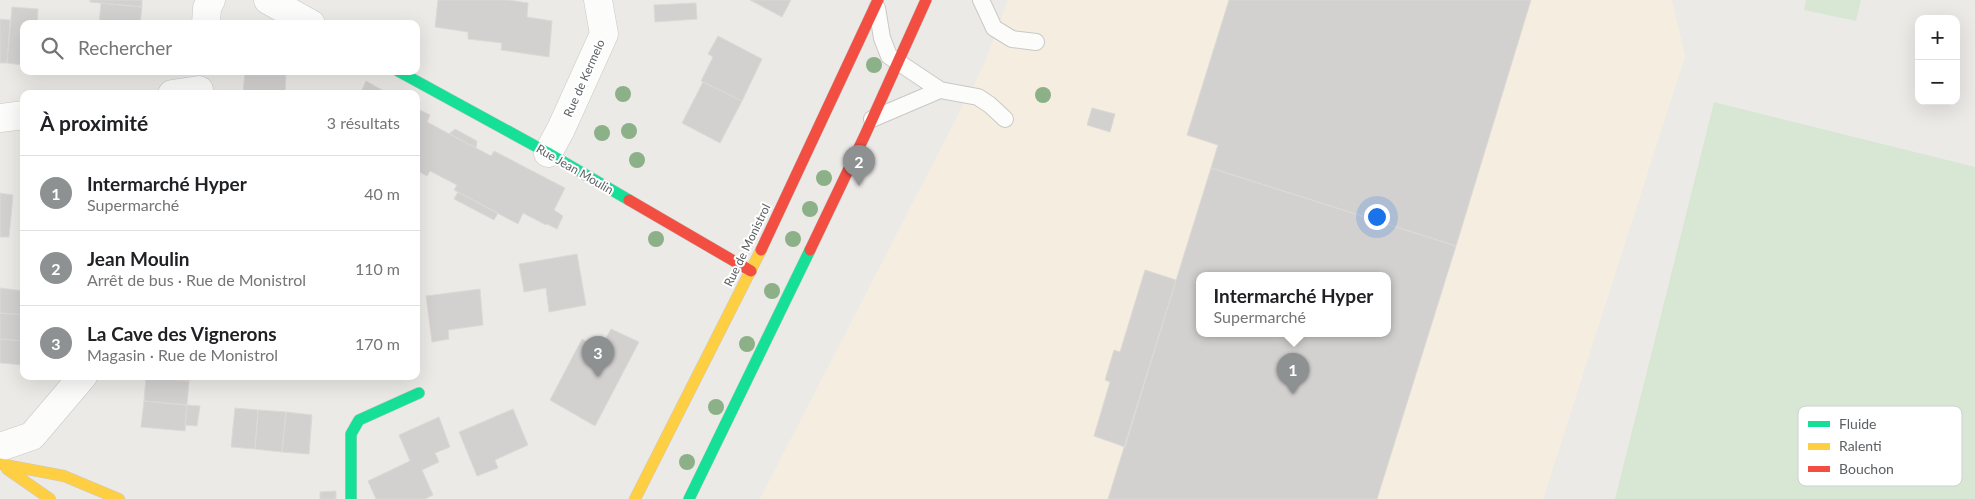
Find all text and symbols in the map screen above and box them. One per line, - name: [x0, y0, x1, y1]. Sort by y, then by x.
- map controls: [1915, 15, 1960, 105]
- button: +: [1915, 15, 1960, 60]
- search box: [20, 20, 420, 75]
- icon: search: [38, 34, 66, 62]
- text: Rechercher: [78, 36, 172, 59]
- street label: Rue de Kermelo: [560, 37, 608, 119]
- button: −: [1915, 60, 1960, 105]
- text: À proximité: [40, 110, 148, 135]
- text: 3 résultats: [327, 113, 400, 132]
- street label: Rue Jean Moulin: [534, 141, 616, 197]
- pin: 2: [843, 145, 875, 186]
- text: Intermarché Hyper: [87, 172, 247, 195]
- text: 1: [51, 184, 61, 203]
- text: 40 m: [364, 184, 400, 203]
- text: Supermarché: [87, 195, 179, 214]
- street label: Rue de Monistrol: [721, 201, 773, 289]
- your location: [1364, 204, 1390, 230]
- text: Jean Moulin: [87, 247, 190, 270]
- text: 2: [51, 259, 61, 278]
- text: 110 m: [355, 259, 400, 278]
- text: Arrêt de bus · Rue de Monistrol: [87, 270, 306, 289]
- popup: [1196, 272, 1391, 337]
- text: Intermarché Hyper: [1214, 284, 1373, 307]
- text: Supermarché: [1214, 307, 1306, 326]
- text: La Cave des Vignerons: [87, 322, 277, 345]
- text: 3: [51, 334, 61, 353]
- text: 170 m: [355, 334, 400, 353]
- pin: 3: [582, 336, 614, 377]
- text: Magasin · Rue de Monistrol: [87, 345, 278, 364]
- pin: 1: [1277, 353, 1309, 394]
- legend: [1798, 406, 1962, 486]
- text: Fluide: [1839, 415, 1877, 432]
- text: Ralenti: [1839, 437, 1882, 454]
- text: Bouchon: [1839, 460, 1894, 477]

